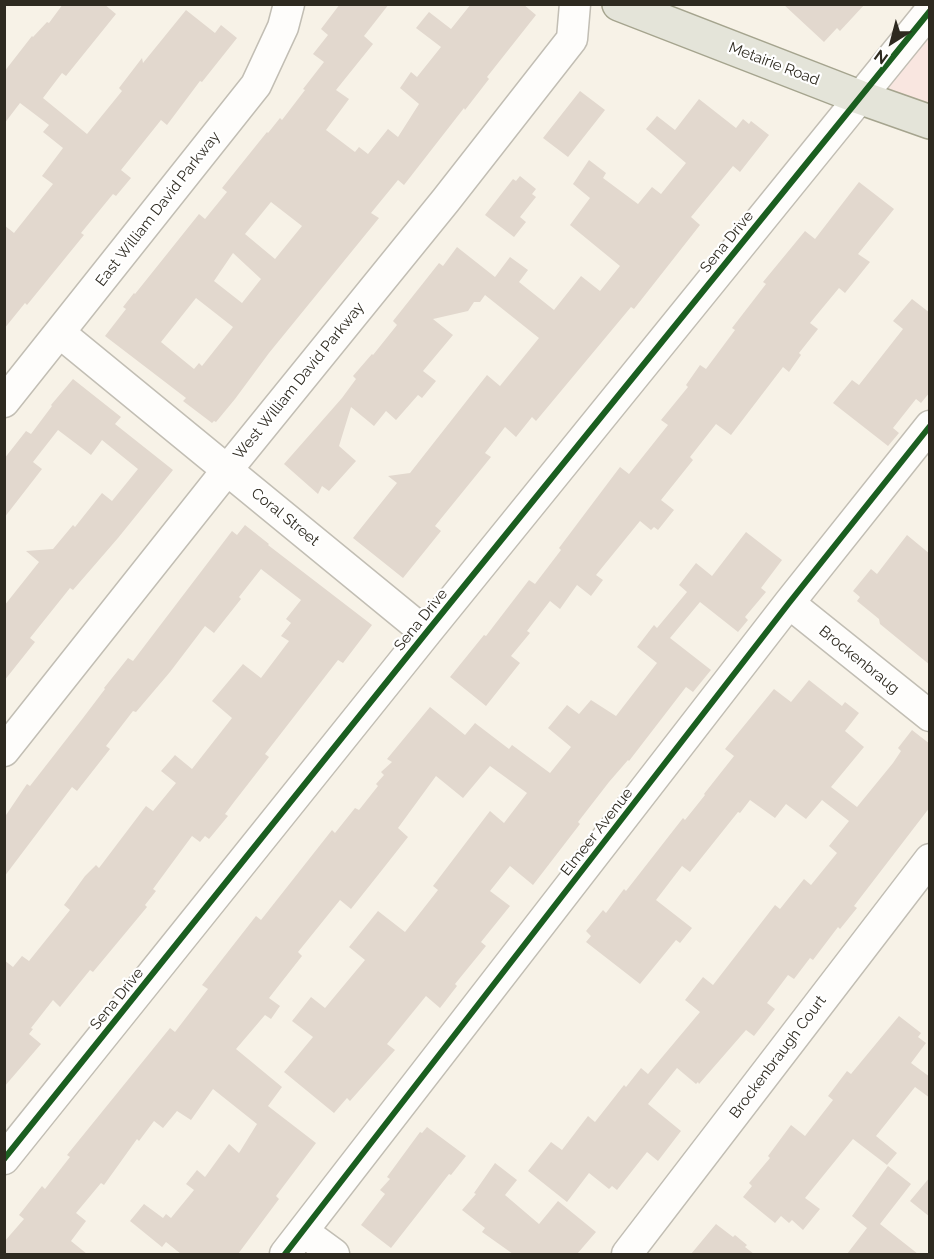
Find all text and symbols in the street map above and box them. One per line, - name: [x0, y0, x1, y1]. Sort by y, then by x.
- north arrow: [862, 12, 922, 72]
- street label: Metairie Road: [726, 39, 822, 89]
- text: N: [871, 46, 892, 68]
- street label: East William David Parkway: [92, 128, 224, 290]
- street label: Sena Drive: [697, 207, 757, 277]
- street label: West William David Parkway: [230, 299, 368, 463]
- street label: Coral Street: [247, 484, 323, 550]
- street label: Sena Drive: [391, 585, 451, 655]
- street label: Brockenbraug: [815, 622, 903, 698]
- street label: Elmeer Avenue: [557, 785, 637, 879]
- street label: Sena Drive: [87, 964, 147, 1034]
- street label: Brockenbraugh Court: [726, 992, 830, 1122]

